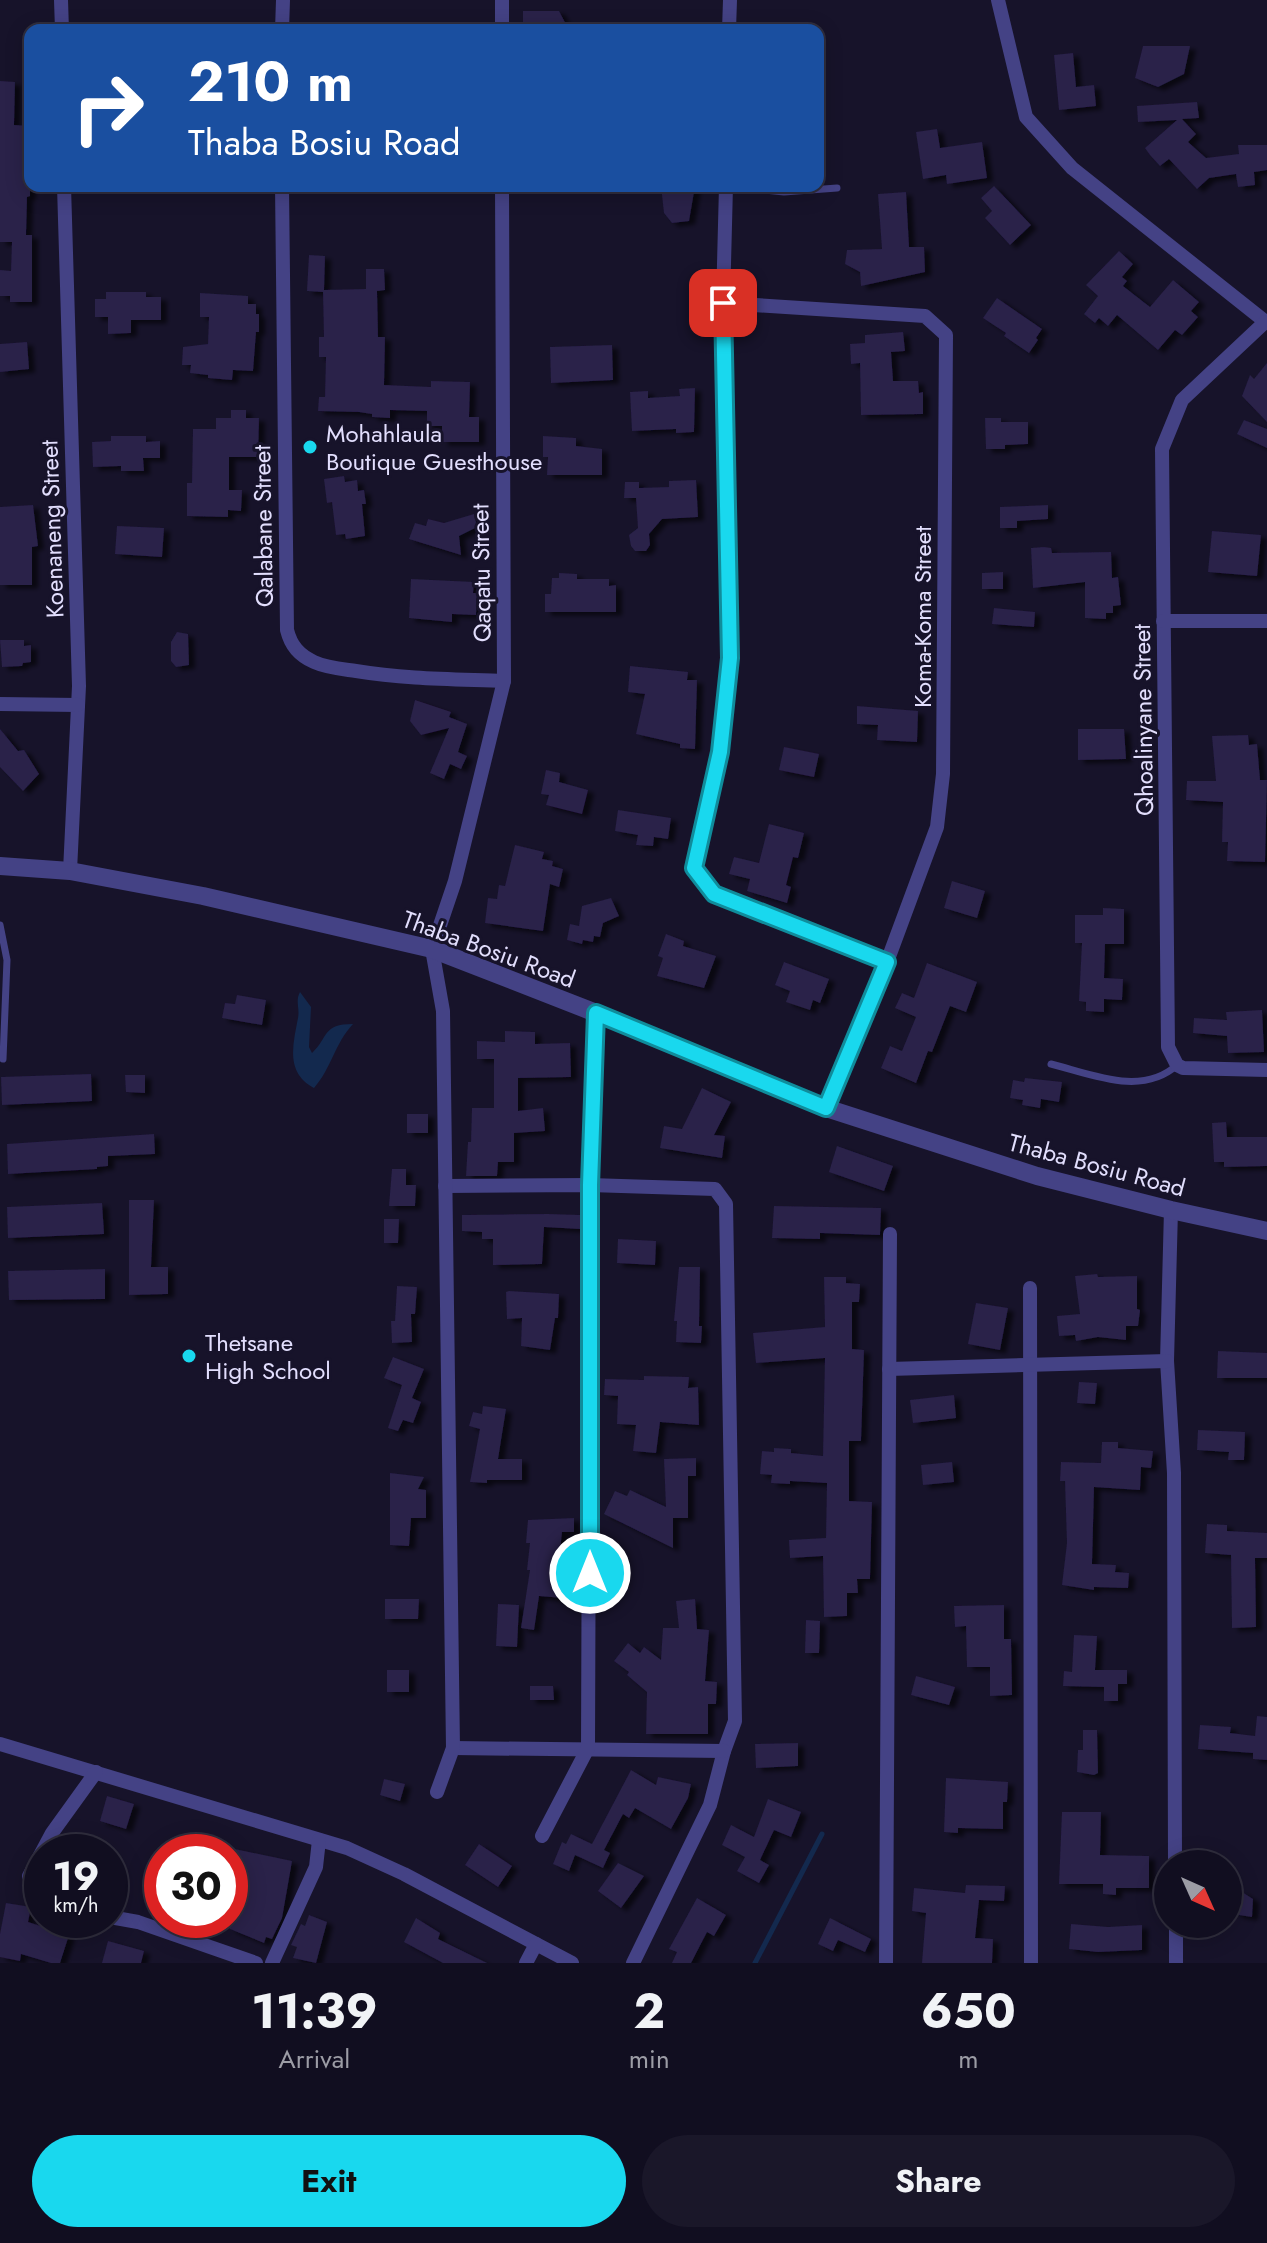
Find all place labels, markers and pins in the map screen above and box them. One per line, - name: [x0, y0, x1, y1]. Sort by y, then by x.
- pin: [689, 269, 757, 337]
- place label: Mohahlaula Boutique Guesthouse: [326, 416, 542, 479]
- marker: Mohahlaula Boutique Guesthouse: [301, 438, 319, 456]
- place label: Thetsane High School: [205, 1325, 331, 1388]
- marker: Thetsane High School: [180, 1347, 198, 1365]

